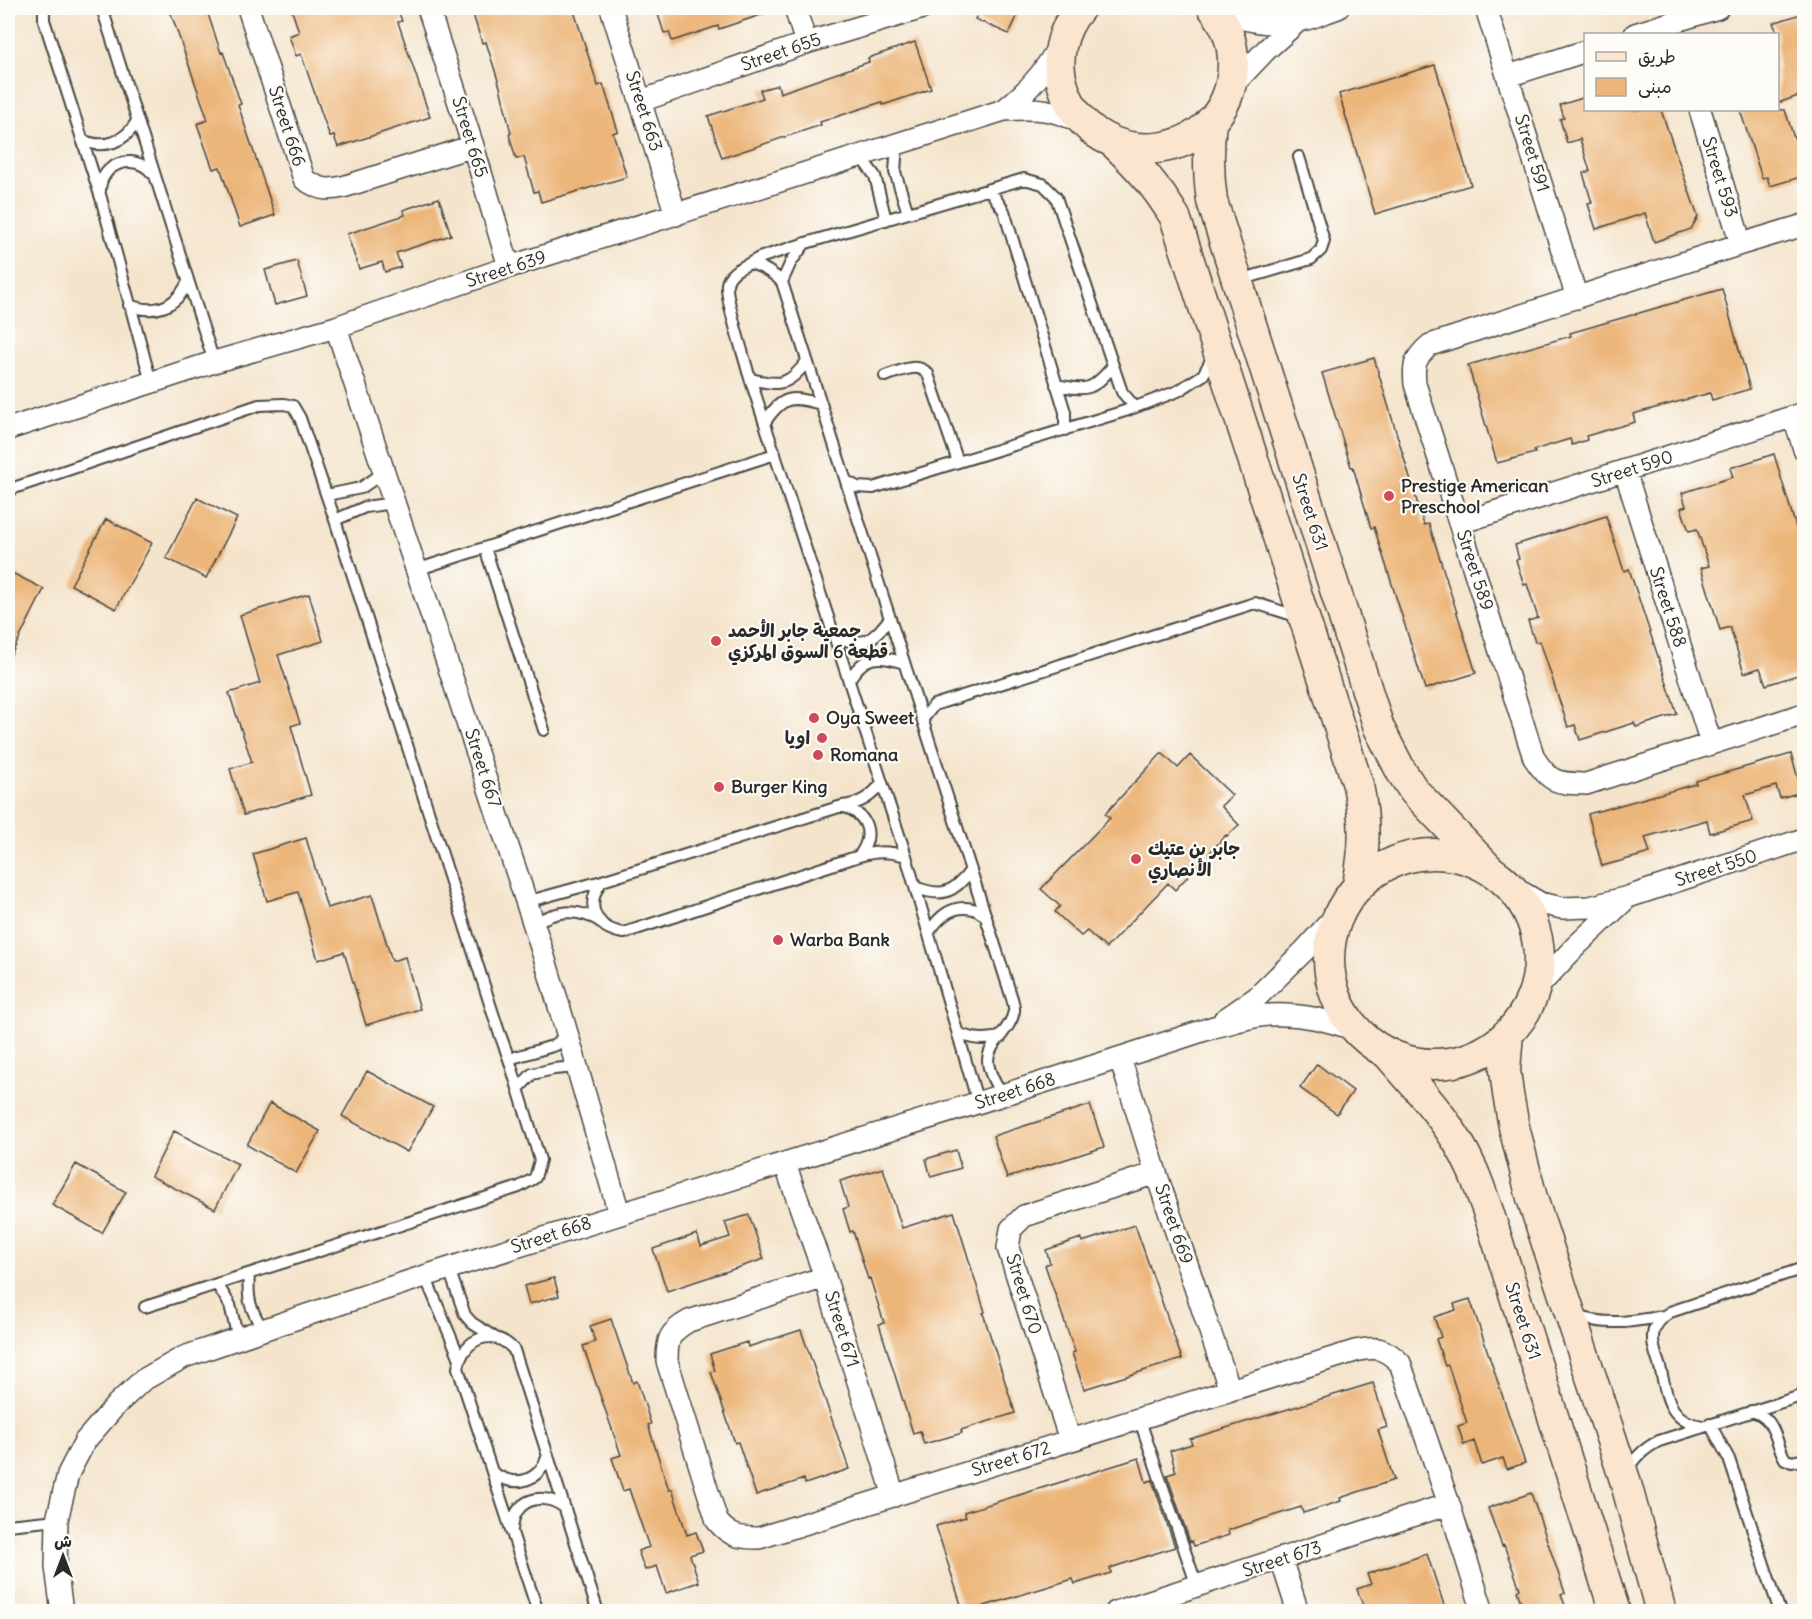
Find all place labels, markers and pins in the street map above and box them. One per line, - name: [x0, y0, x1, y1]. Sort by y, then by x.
- place label: Prestige American Preschool: [1401, 474, 1549, 518]
- marker: Prestige American Preschool: [1382, 489, 1396, 503]
- place label: جمعية جابر الأحمد قطعة 6 السوق المركزي: [728, 619, 888, 666]
- marker: جمعية جابر الأحمد قطعة 6 السوق المركزي: [709, 634, 723, 648]
- place label: Oya Sweet: [826, 706, 915, 729]
- marker: Oya Sweet: [807, 711, 821, 725]
- place label: اويا: [785, 726, 810, 749]
- marker: اويا: [815, 731, 829, 745]
- place label: Romana: [830, 743, 898, 766]
- marker: Romana: [811, 748, 825, 762]
- place label: Burger King: [731, 775, 827, 798]
- marker: Burger King: [712, 780, 726, 794]
- place label: جابر بن عتيك الأنصاري: [1148, 837, 1240, 884]
- marker: جابر بن عتيك الأنصاري: [1129, 852, 1143, 866]
- place label: Warba Bank: [790, 928, 890, 951]
- marker: Warba Bank: [771, 933, 785, 947]

